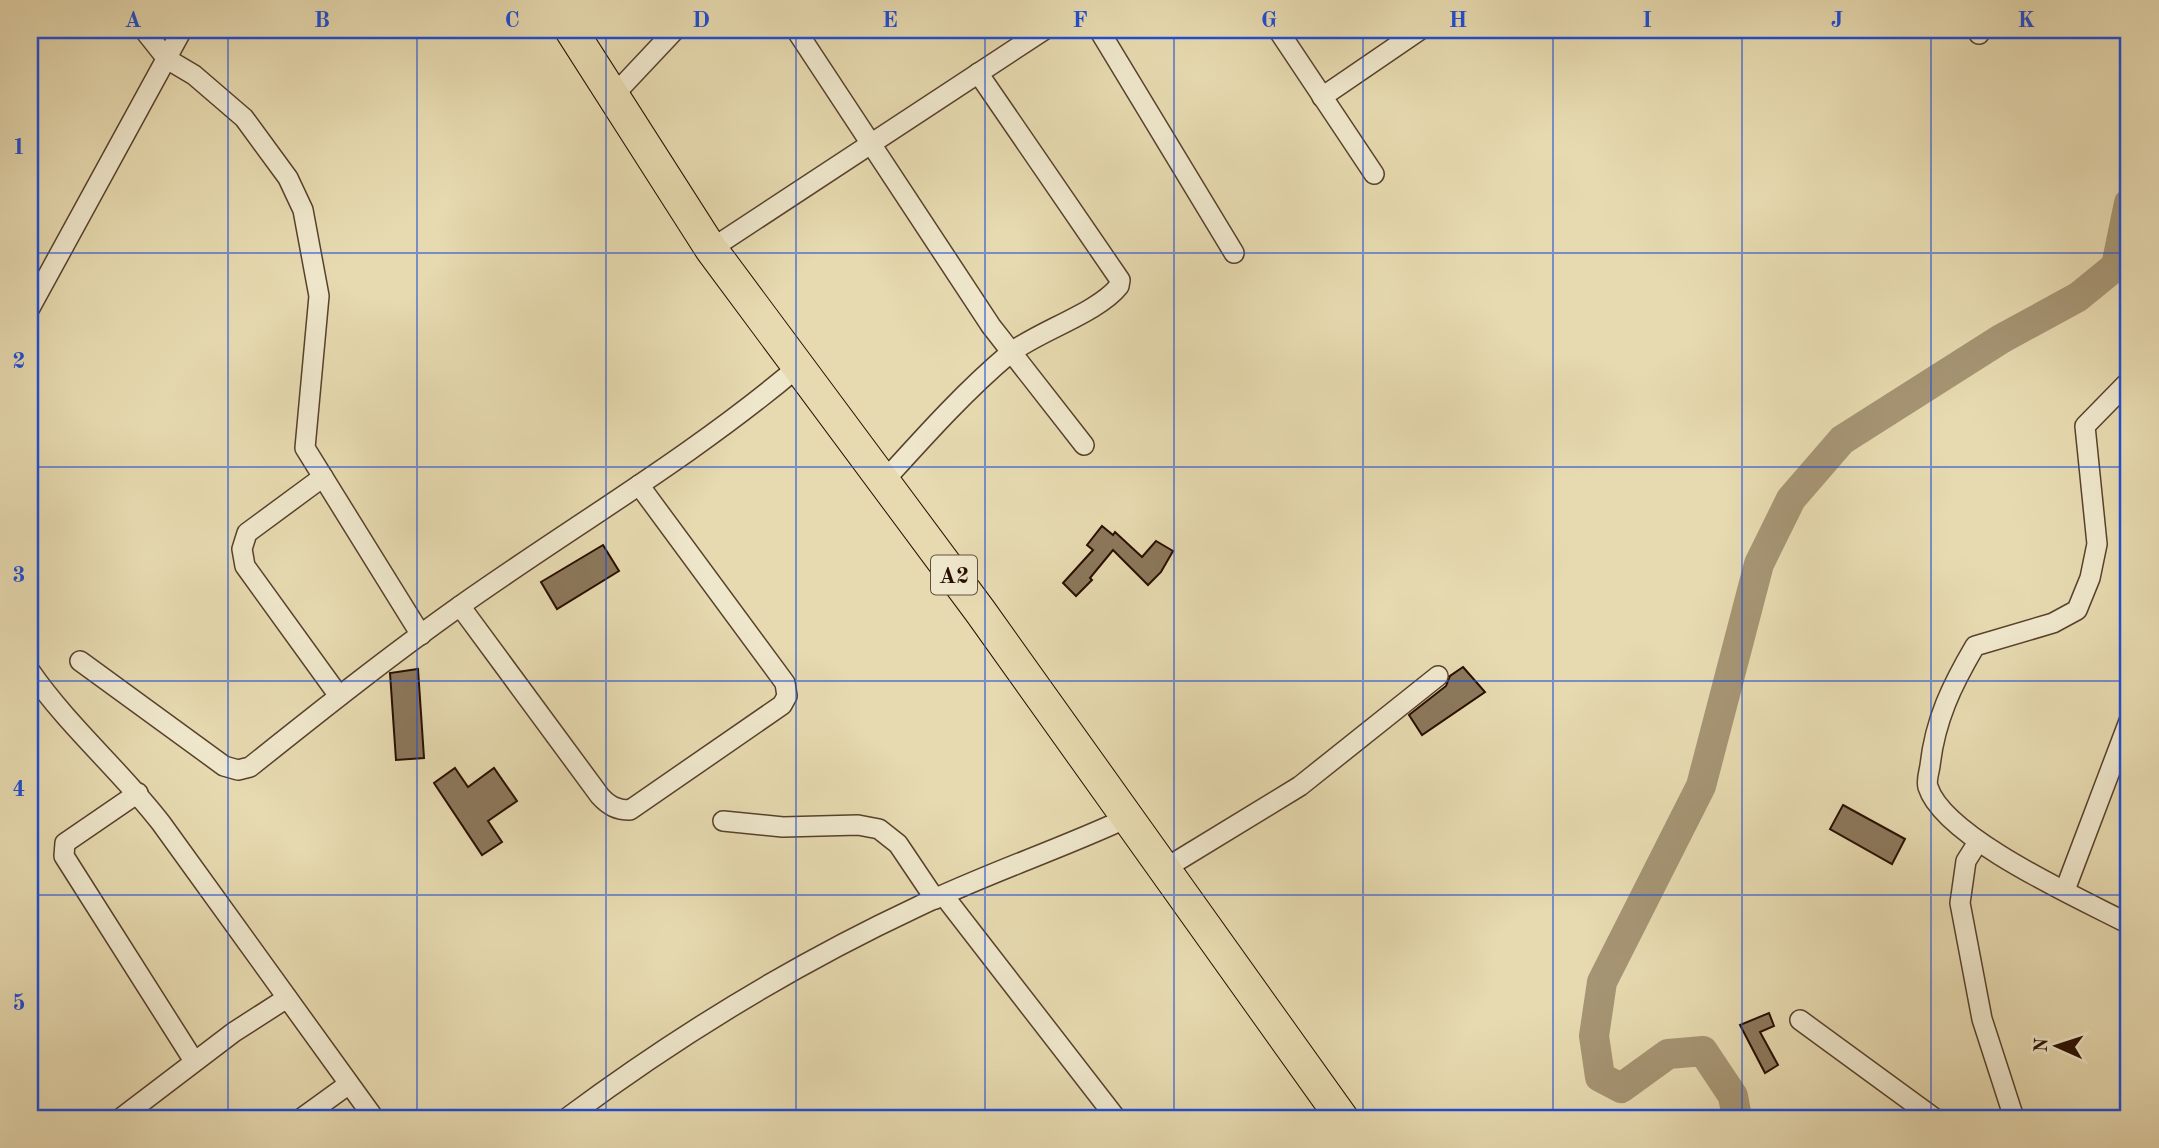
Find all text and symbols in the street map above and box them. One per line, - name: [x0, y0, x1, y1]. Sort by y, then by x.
- text: A: [124, 9, 142, 32]
- text: B: [314, 9, 330, 32]
- text: C: [504, 9, 520, 32]
- text: D: [692, 9, 710, 32]
- text: E: [882, 9, 898, 32]
- text: F: [1072, 9, 1088, 32]
- text: G: [1261, 9, 1277, 32]
- text: H: [1449, 9, 1467, 32]
- text: I: [1642, 9, 1652, 32]
- text: J: [1831, 9, 1843, 32]
- text: K: [2017, 9, 2035, 32]
- text: 1: [12, 136, 26, 159]
- text: 2: [12, 350, 26, 373]
- road number: A2: [931, 555, 977, 594]
- text: 3: [12, 564, 26, 587]
- text: 4: [12, 778, 26, 801]
- text: 5: [12, 992, 26, 1015]
- north arrow: [2022, 1012, 2092, 1082]
- text: N: [2033, 1037, 2052, 1053]

